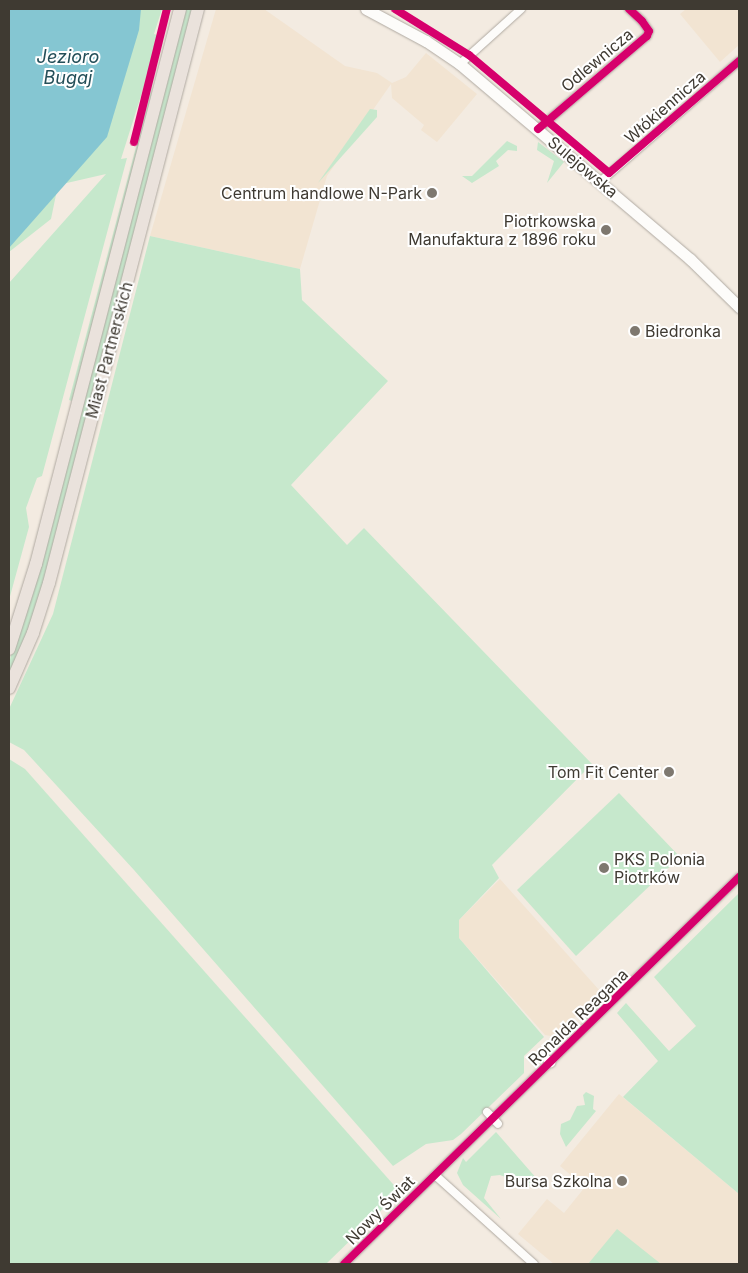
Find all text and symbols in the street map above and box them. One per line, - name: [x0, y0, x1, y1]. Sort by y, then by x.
- street label: Odlewnicza: [557, 24, 637, 96]
- water label: Jezioro Bugaj: [37, 47, 99, 90]
- street label: Włókiennicza: [621, 67, 709, 147]
- street label: Sulejowska: [544, 132, 622, 202]
- place label: Centrum handlowe N-Park: [221, 183, 422, 203]
- marker: Centrum handlowe N-Park: [426, 187, 438, 199]
- place label: Piotrkowska Manufaktura z 1896 roku: [408, 211, 596, 249]
- marker: Piotrkowska Manufaktura z 1896 roku: [600, 224, 612, 236]
- street label: Miast Partnerskich: [82, 280, 136, 420]
- place label: Biedronka: [645, 321, 721, 341]
- marker: Biedronka: [629, 325, 641, 337]
- place label: Tom Fit Center: [548, 762, 659, 782]
- marker: Tom Fit Center: [663, 766, 675, 778]
- place label: PKS Polonia Piotrków: [614, 849, 705, 887]
- marker: PKS Polonia Piotrków: [598, 862, 610, 874]
- street label: Ronalda Reagana: [524, 965, 632, 1069]
- place label: Bursa Szkolna: [505, 1171, 612, 1191]
- street label: Nowy Świat: [342, 1172, 418, 1248]
- marker: Bursa Szkolna: [616, 1175, 628, 1187]

